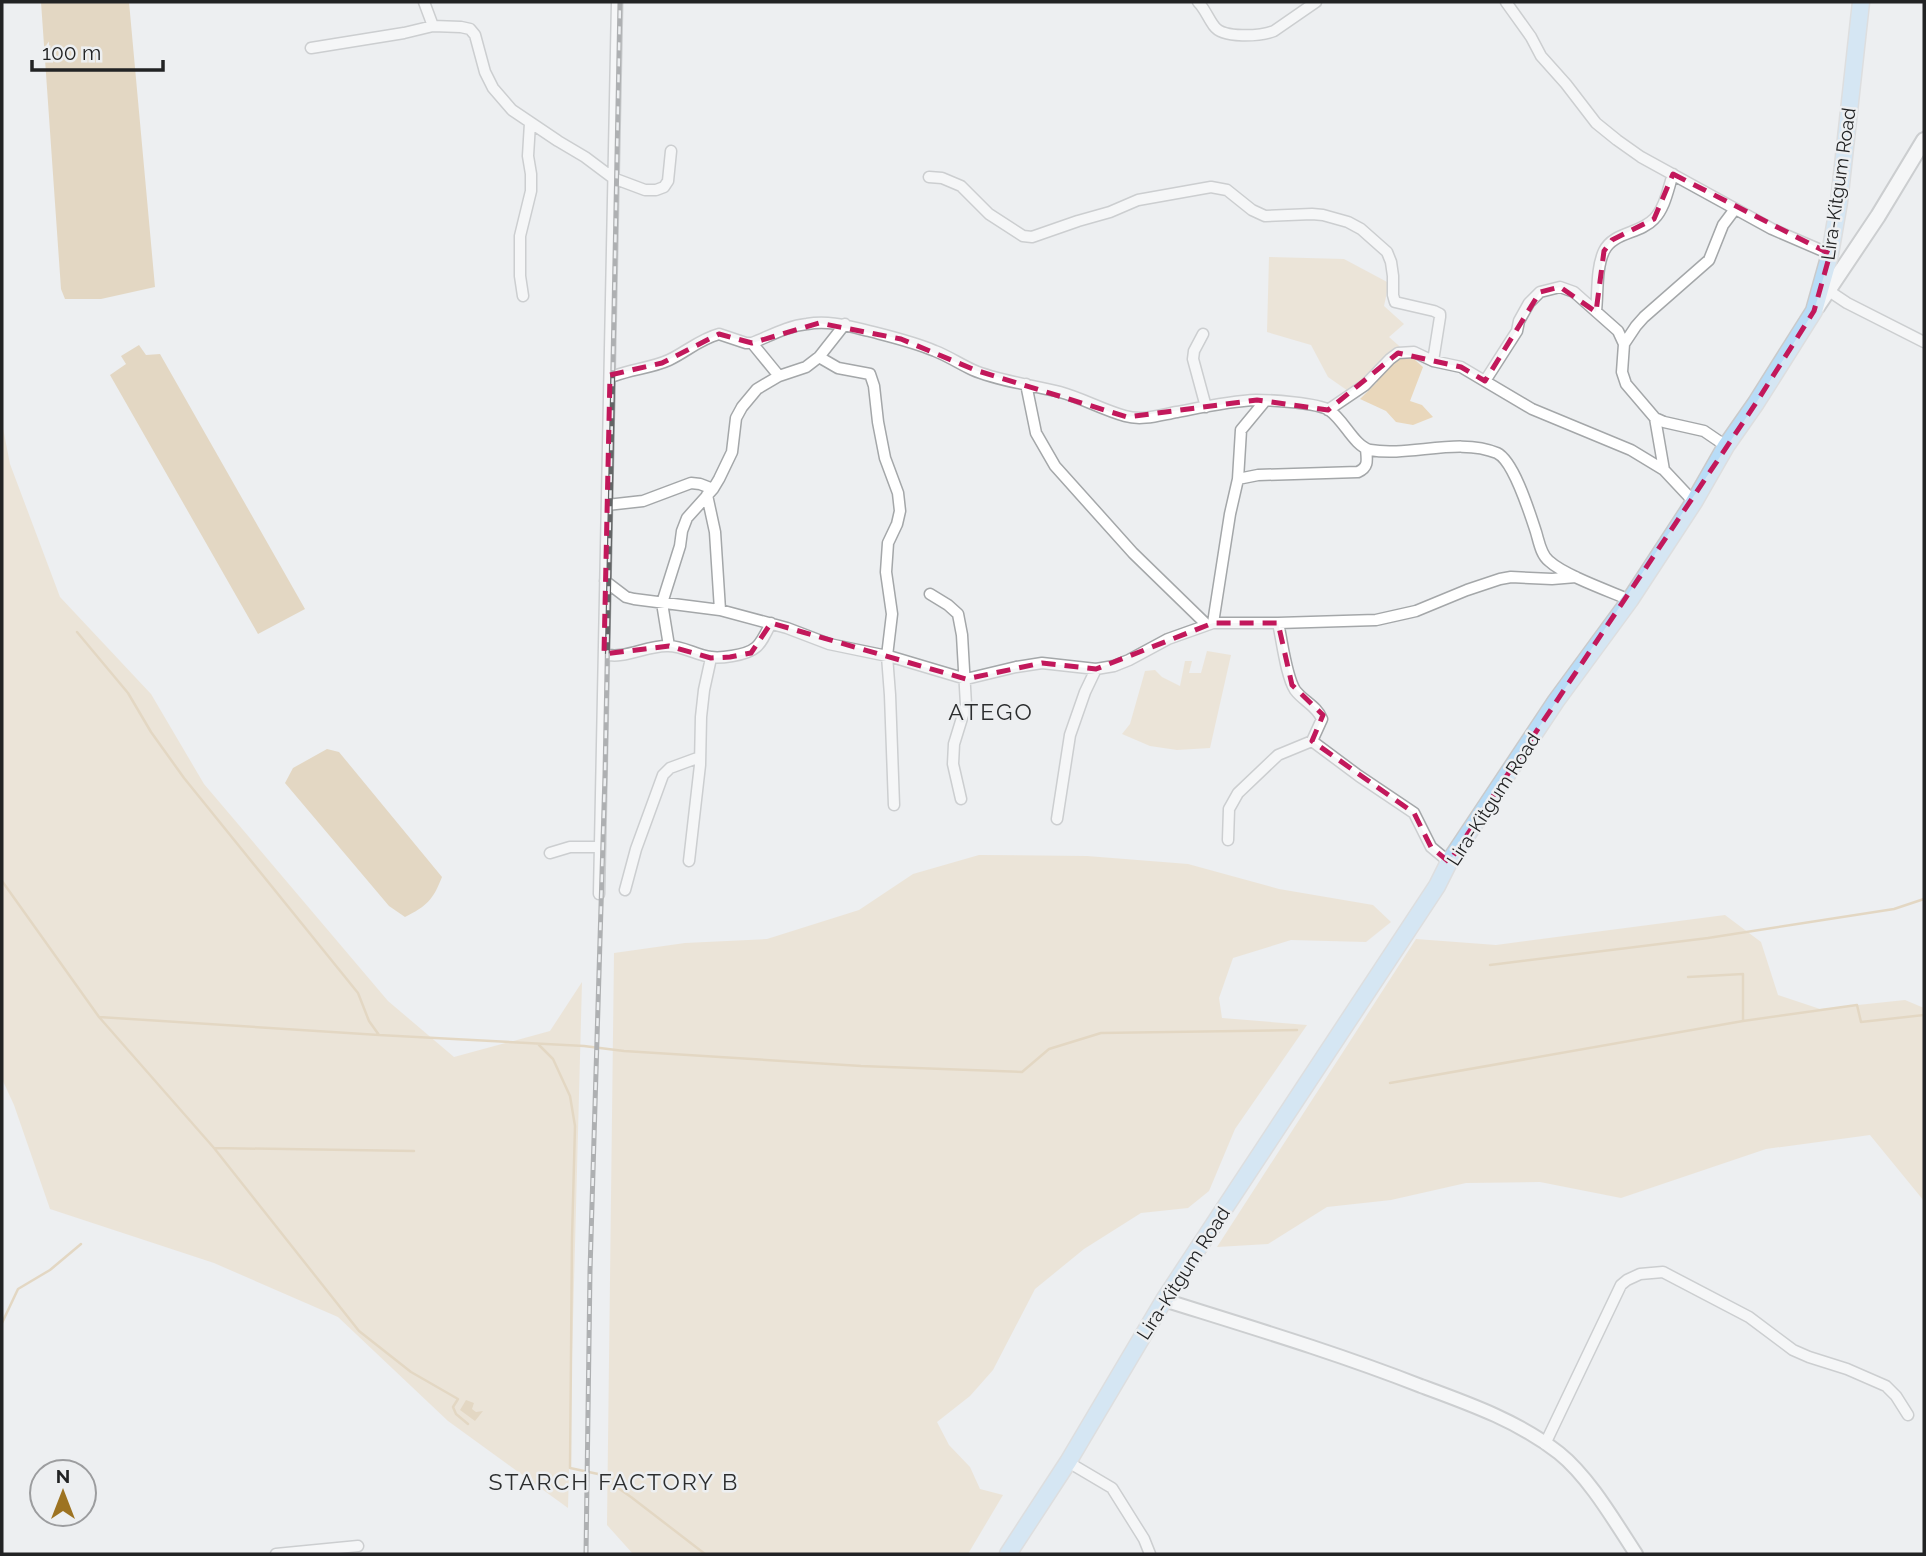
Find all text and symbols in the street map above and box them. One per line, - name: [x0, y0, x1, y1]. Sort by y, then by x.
- scale bar: [32, 28, 163, 72]
- text: 100 m: [42, 40, 101, 65]
- street label: Lira-Kitgum Road: [1816, 106, 1860, 262]
- district label: ATEGO: [948, 698, 1034, 725]
- street label: Lira-Kitgum Road: [1442, 729, 1544, 869]
- street label: Lira-Kitgum Road: [1132, 1203, 1234, 1343]
- north arrow: [28, 1458, 98, 1528]
- text: N: [56, 1465, 70, 1487]
- district label: STARCH FACTORY B: [489, 1468, 739, 1495]

